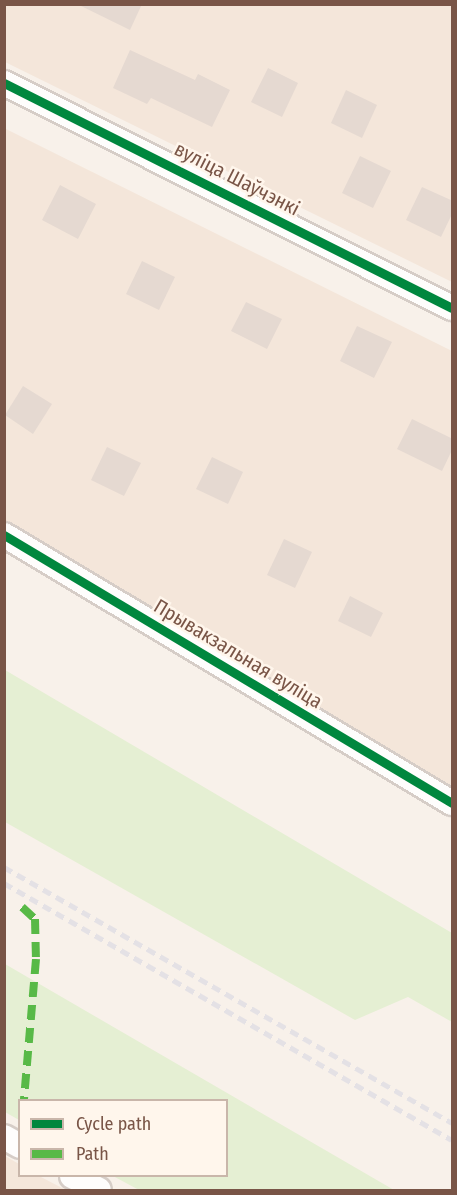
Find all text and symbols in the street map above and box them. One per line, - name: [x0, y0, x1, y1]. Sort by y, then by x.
- street label: вуліца Шаўчэнкі: [170, 137, 304, 221]
- street label: Прывакзальная вуліца: [149, 594, 327, 714]
- legend: [18, 1099, 228, 1177]
- text: Cycle path: [76, 1113, 151, 1135]
- text: Path: [76, 1143, 109, 1165]

